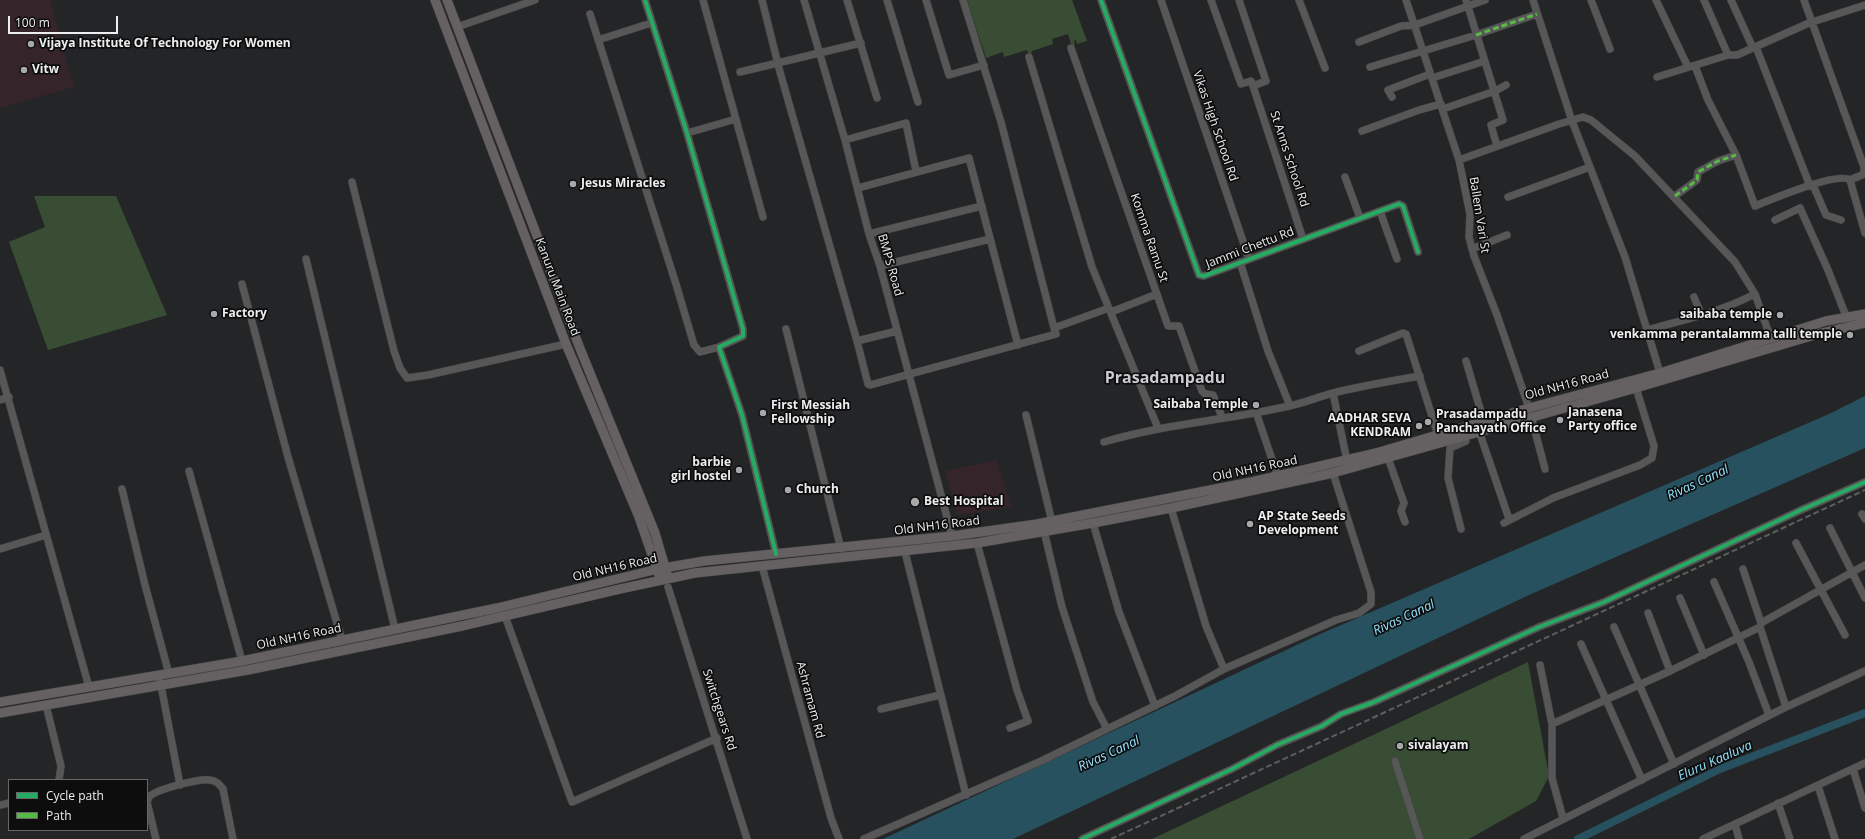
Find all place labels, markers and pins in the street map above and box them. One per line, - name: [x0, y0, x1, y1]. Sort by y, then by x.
- place label: Vijaya Institute Of Technology For Women: [39, 37, 291, 51]
- marker: Vijaya Institute Of Technology For Women: [26, 39, 36, 49]
- place label: Vitw: [32, 63, 59, 77]
- marker: Vitw: [19, 65, 29, 75]
- place label: Jesus Miracles: [581, 177, 666, 191]
- marker: Jesus Miracles: [568, 179, 578, 189]
- place label: Factory: [222, 307, 267, 321]
- place label: saibaba temple: [1680, 308, 1772, 322]
- marker: Factory: [209, 309, 219, 319]
- marker: saibaba temple: [1775, 310, 1785, 320]
- place label: venkamma perantalamma talli temple: [1610, 328, 1842, 342]
- marker: venkamma perantalamma talli temple: [1845, 330, 1855, 340]
- place label: Saibaba Temple: [1154, 398, 1248, 412]
- place label: First Messiah Fellowship: [771, 399, 850, 427]
- marker: Saibaba Temple: [1251, 400, 1261, 410]
- place label: Janasena Party office: [1568, 406, 1637, 434]
- marker: First Messiah Fellowship: [758, 408, 768, 418]
- place label: Prasadampadu Panchayath Office: [1436, 408, 1546, 436]
- place label: AADHAR SEVA KENDRAM: [1328, 412, 1411, 440]
- marker: Janasena Party office: [1555, 415, 1565, 425]
- marker: Prasadampadu Panchayath Office: [1423, 417, 1433, 427]
- marker: AADHAR SEVA KENDRAM: [1414, 421, 1424, 431]
- place label: barbie girl hostel: [671, 456, 731, 484]
- marker: barbie girl hostel: [734, 465, 744, 475]
- place label: Church: [796, 483, 839, 497]
- marker: Church: [783, 485, 793, 495]
- place label: Best Hospital: [924, 495, 1003, 509]
- marker: Best Hospital: [909, 496, 921, 508]
- place label: AP State Seeds Development: [1258, 510, 1346, 538]
- marker: AP State Seeds Development: [1245, 519, 1255, 529]
- place label: sivalayam: [1408, 739, 1468, 753]
- marker: sivalayam: [1395, 741, 1405, 751]

